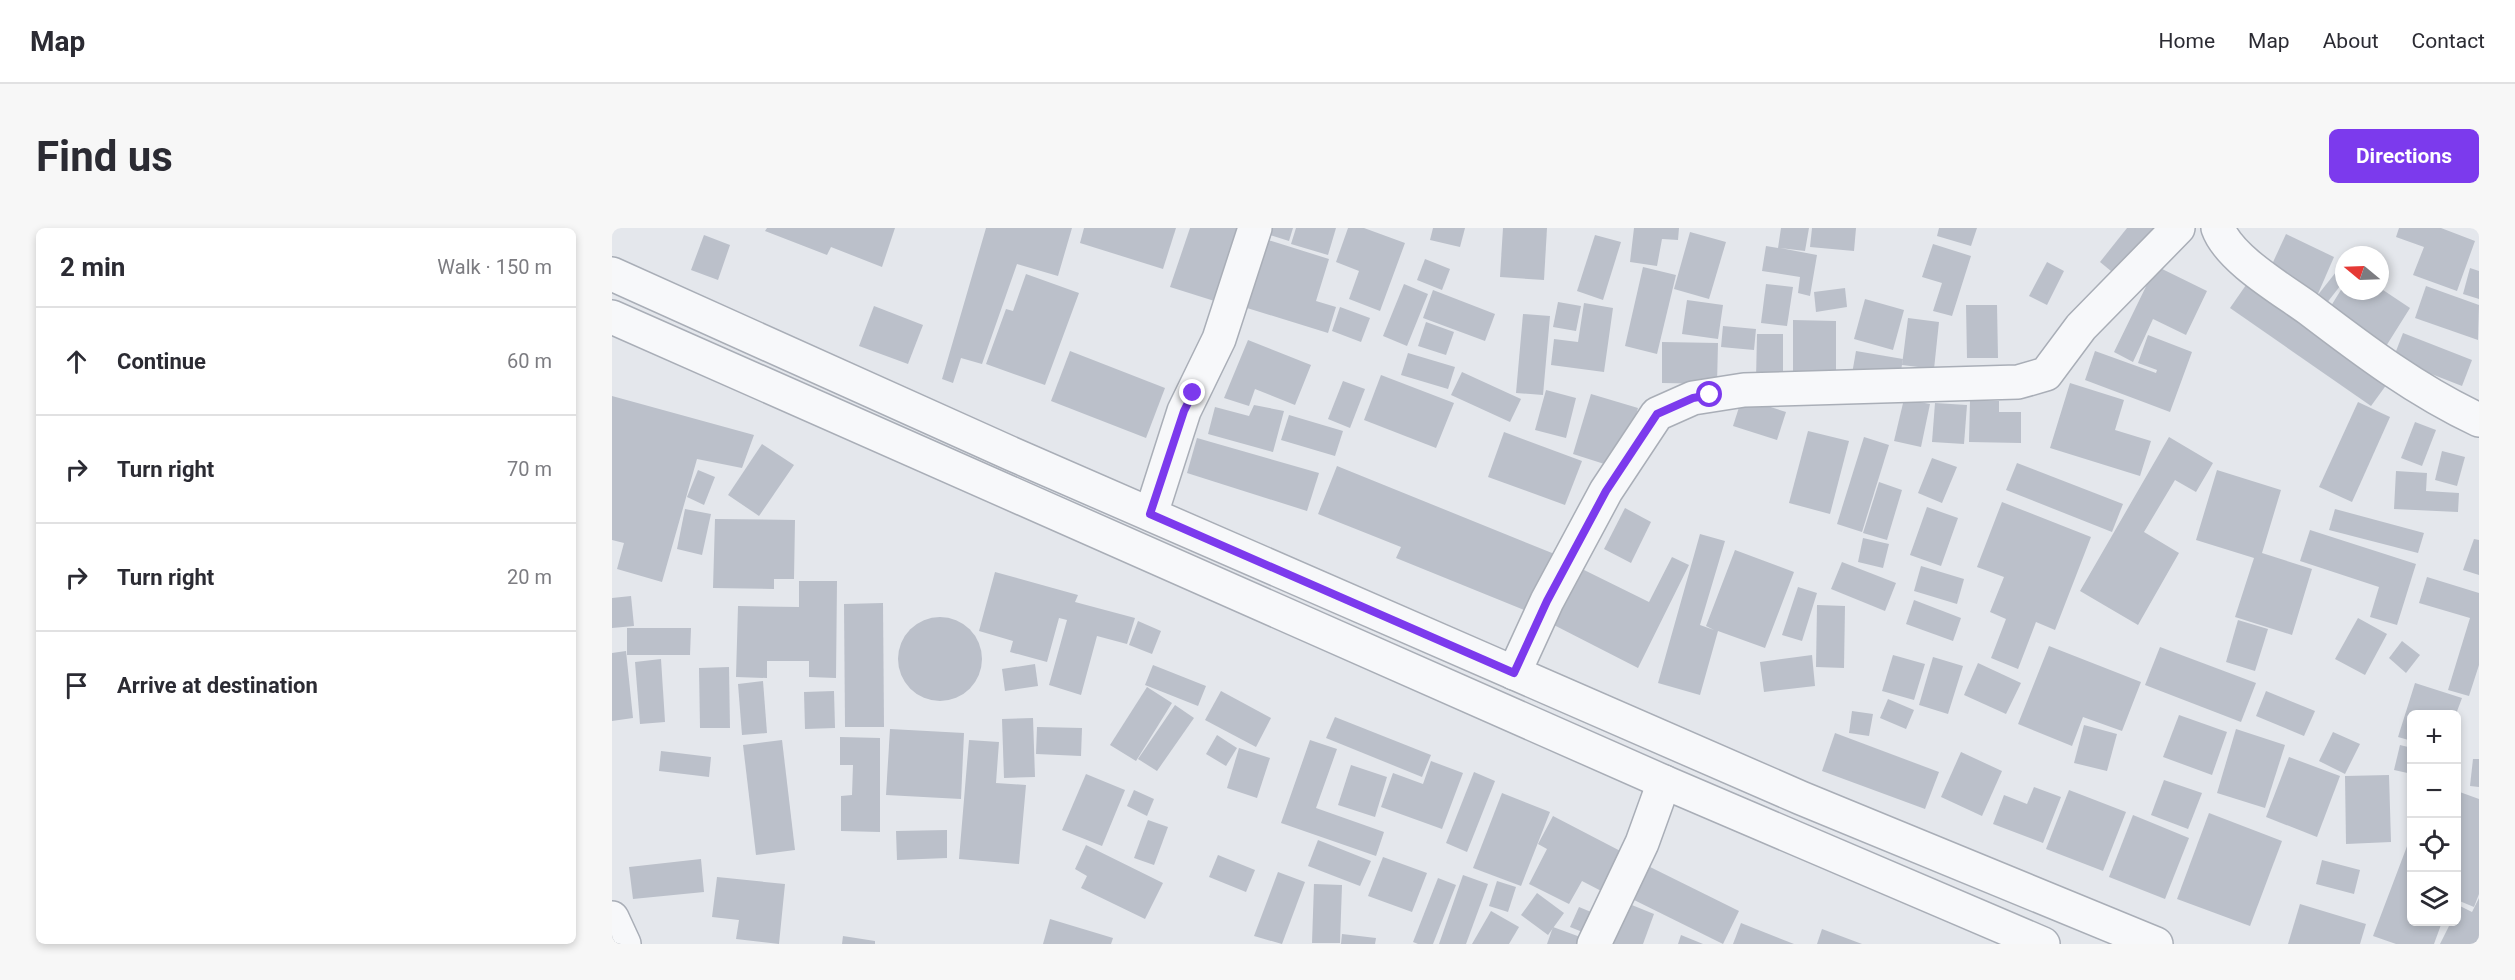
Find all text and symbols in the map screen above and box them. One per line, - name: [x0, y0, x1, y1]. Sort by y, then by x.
- text: Map: [30, 25, 85, 58]
- text: Home: [2159, 29, 2215, 53]
- text: Map: [2248, 29, 2290, 53]
- text: About: [2323, 29, 2379, 53]
- text: Contact: [2412, 29, 2485, 53]
- button: Directions: [2329, 129, 2479, 183]
- text: Find us: [36, 132, 173, 181]
- north arrow: [2335, 246, 2389, 300]
- text: 2 min: [60, 252, 125, 282]
- text: Walk · 150 m: [437, 255, 552, 279]
- icon: ahead: [60, 345, 93, 378]
- text: Continue: [117, 349, 206, 374]
- text: 60 m: [507, 349, 552, 373]
- route end: [1179, 379, 1205, 405]
- route start: [1696, 381, 1722, 407]
- icon: right: [60, 453, 93, 486]
- text: Turn right: [117, 457, 214, 482]
- text: 70 m: [507, 457, 552, 481]
- icon: right: [60, 561, 93, 594]
- text: Turn right: [117, 565, 214, 590]
- text: 20 m: [507, 565, 552, 589]
- icon: arrive: [60, 669, 93, 702]
- text: Arrive at destination: [117, 673, 318, 698]
- map controls: [2407, 710, 2461, 926]
- button: +: [2407, 710, 2461, 764]
- button: −: [2407, 764, 2461, 818]
- button: locate: [2407, 818, 2461, 872]
- button: layers: [2407, 872, 2461, 926]

